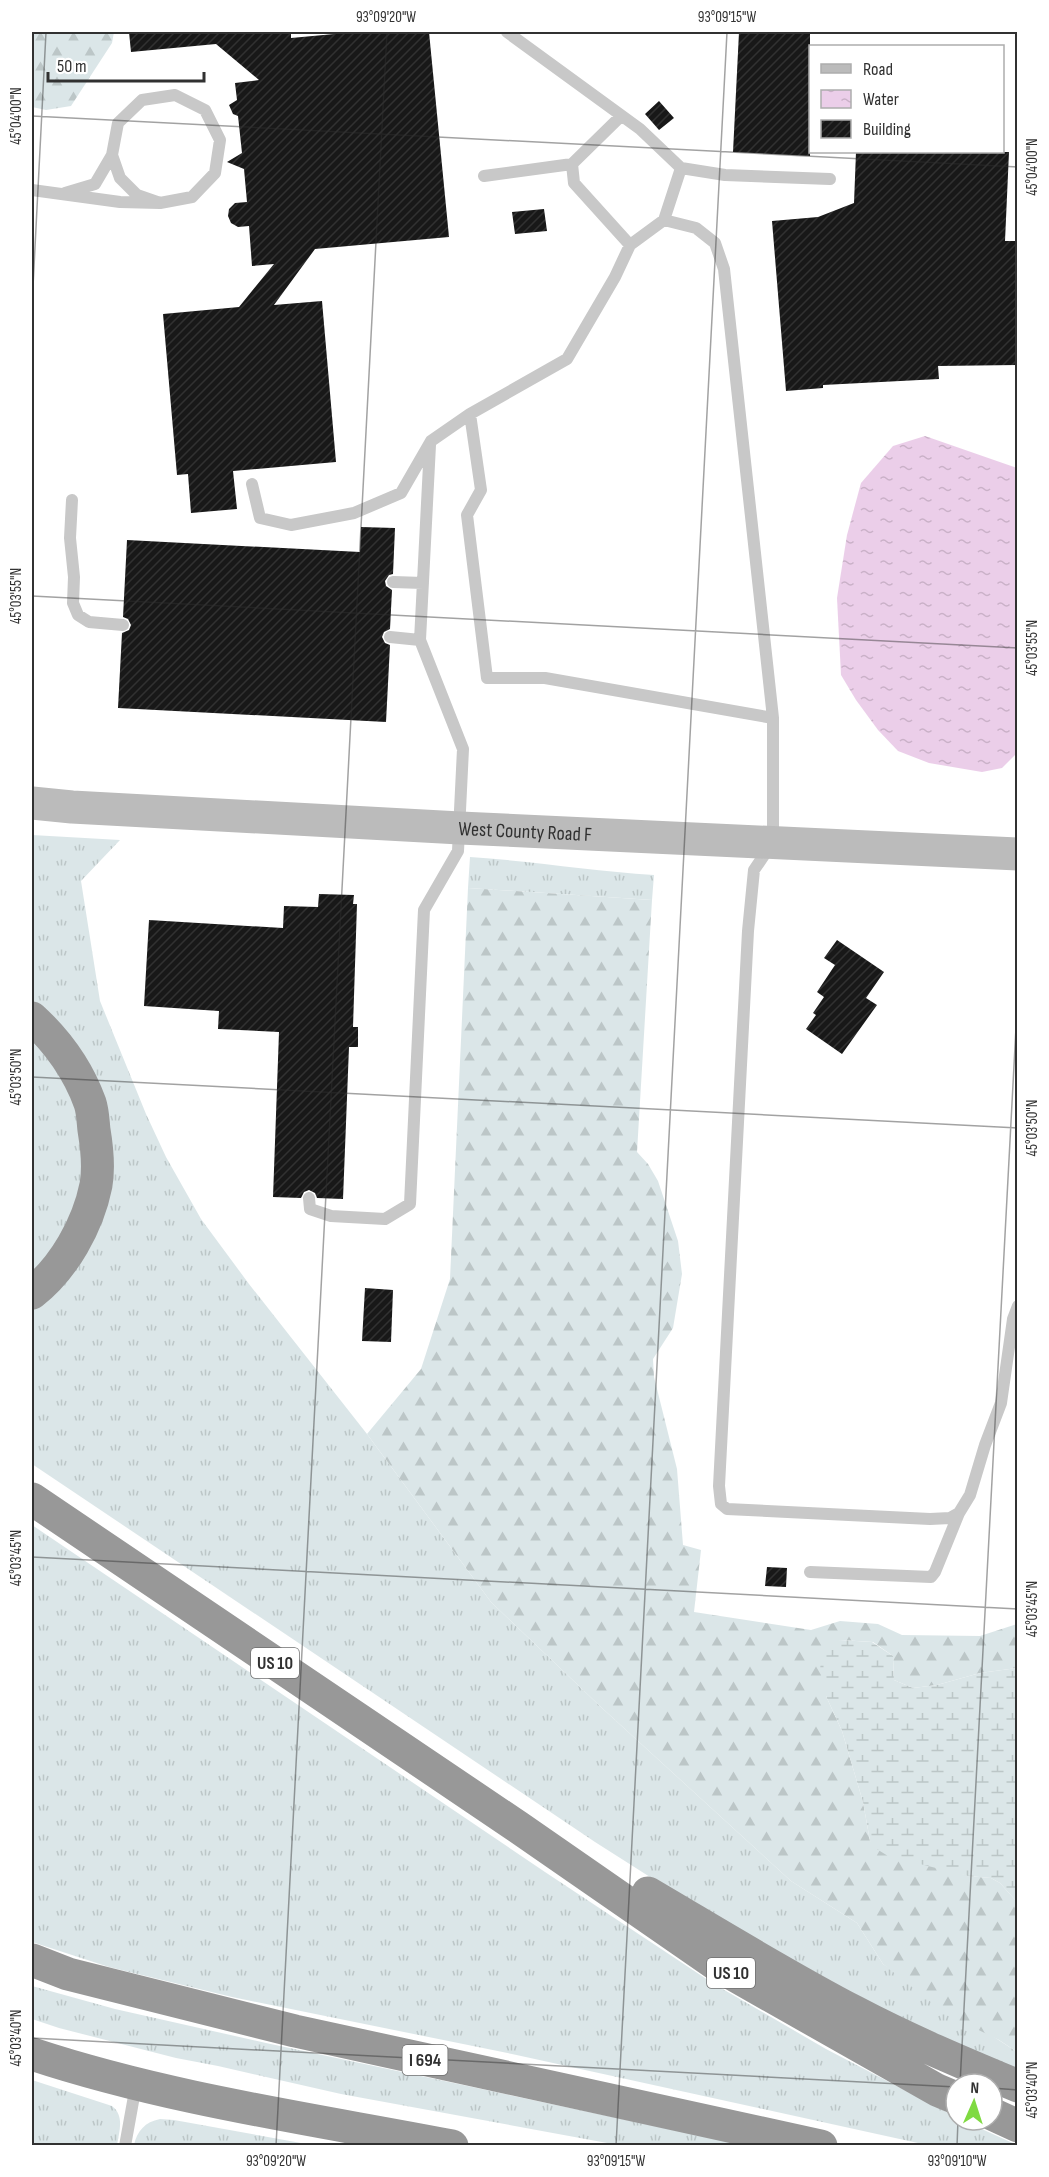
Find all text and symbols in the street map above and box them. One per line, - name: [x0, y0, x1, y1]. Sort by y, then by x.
- text: 93°09'20"W: [356, 8, 416, 27]
- text: 93°09'15"W: [698, 8, 756, 27]
- scale bar: [48, 45, 204, 83]
- legend: [809, 45, 1004, 153]
- text: 50 m: [57, 56, 87, 77]
- text: Road: [863, 59, 893, 80]
- text: 45°04'00"N: [7, 87, 26, 145]
- text: Water: [863, 89, 899, 110]
- text: Building: [863, 119, 911, 140]
- text: 45°04'00"N: [1023, 138, 1042, 196]
- text: 45°03'55"N: [7, 568, 26, 624]
- text: 45°03'55"N: [1023, 620, 1042, 676]
- street label: West County Road F: [458, 817, 593, 847]
- text: 45°03'50"N: [7, 1049, 26, 1105]
- text: 45°03'50"N: [1023, 1100, 1042, 1156]
- text: 45°03'45"N: [7, 1530, 26, 1586]
- text: 45°03'45"N: [1023, 1581, 1042, 1637]
- road number: US 10: [251, 1648, 299, 1678]
- road number: US 10: [707, 1958, 755, 1988]
- text: 45°03'40"N: [7, 2009, 26, 2067]
- road number: I 694: [402, 2045, 448, 2075]
- text: 45°03'40"N: [1023, 2061, 1042, 2119]
- north arrow: [944, 2072, 1004, 2132]
- text: N: [970, 2079, 979, 2098]
- text: 93°09'20"W: [246, 2152, 306, 2171]
- text: 93°09'15"W: [587, 2152, 645, 2171]
- text: 93°09'10"W: [927, 2152, 987, 2171]

